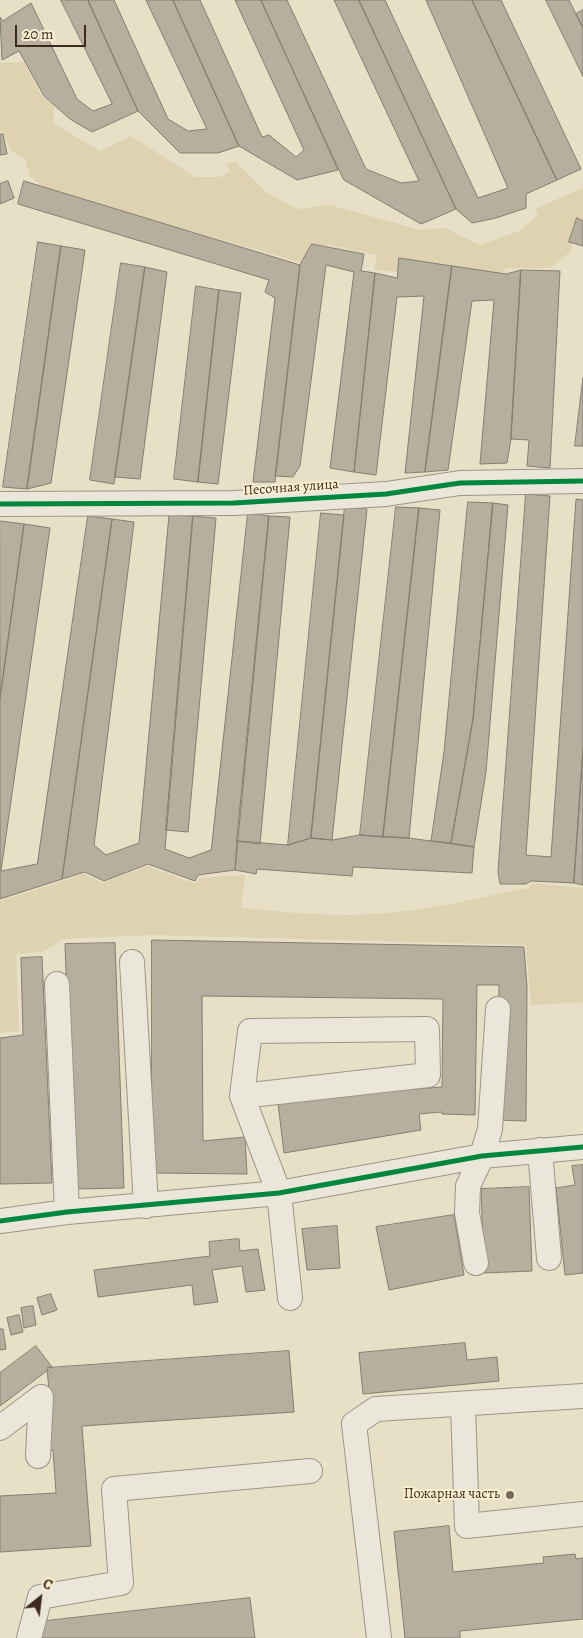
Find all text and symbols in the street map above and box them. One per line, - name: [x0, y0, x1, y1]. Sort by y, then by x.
- scale bar: [18, 15, 89, 47]
- text: 20 m: [23, 24, 54, 44]
- street label: Песочная улица: [243, 476, 339, 500]
- place label: Пожарная часть: [404, 1487, 500, 1503]
- marker: Пожарная часть: [504, 1489, 516, 1501]
- north arrow: [15, 1573, 65, 1623]
- text: С: [39, 1574, 56, 1595]

